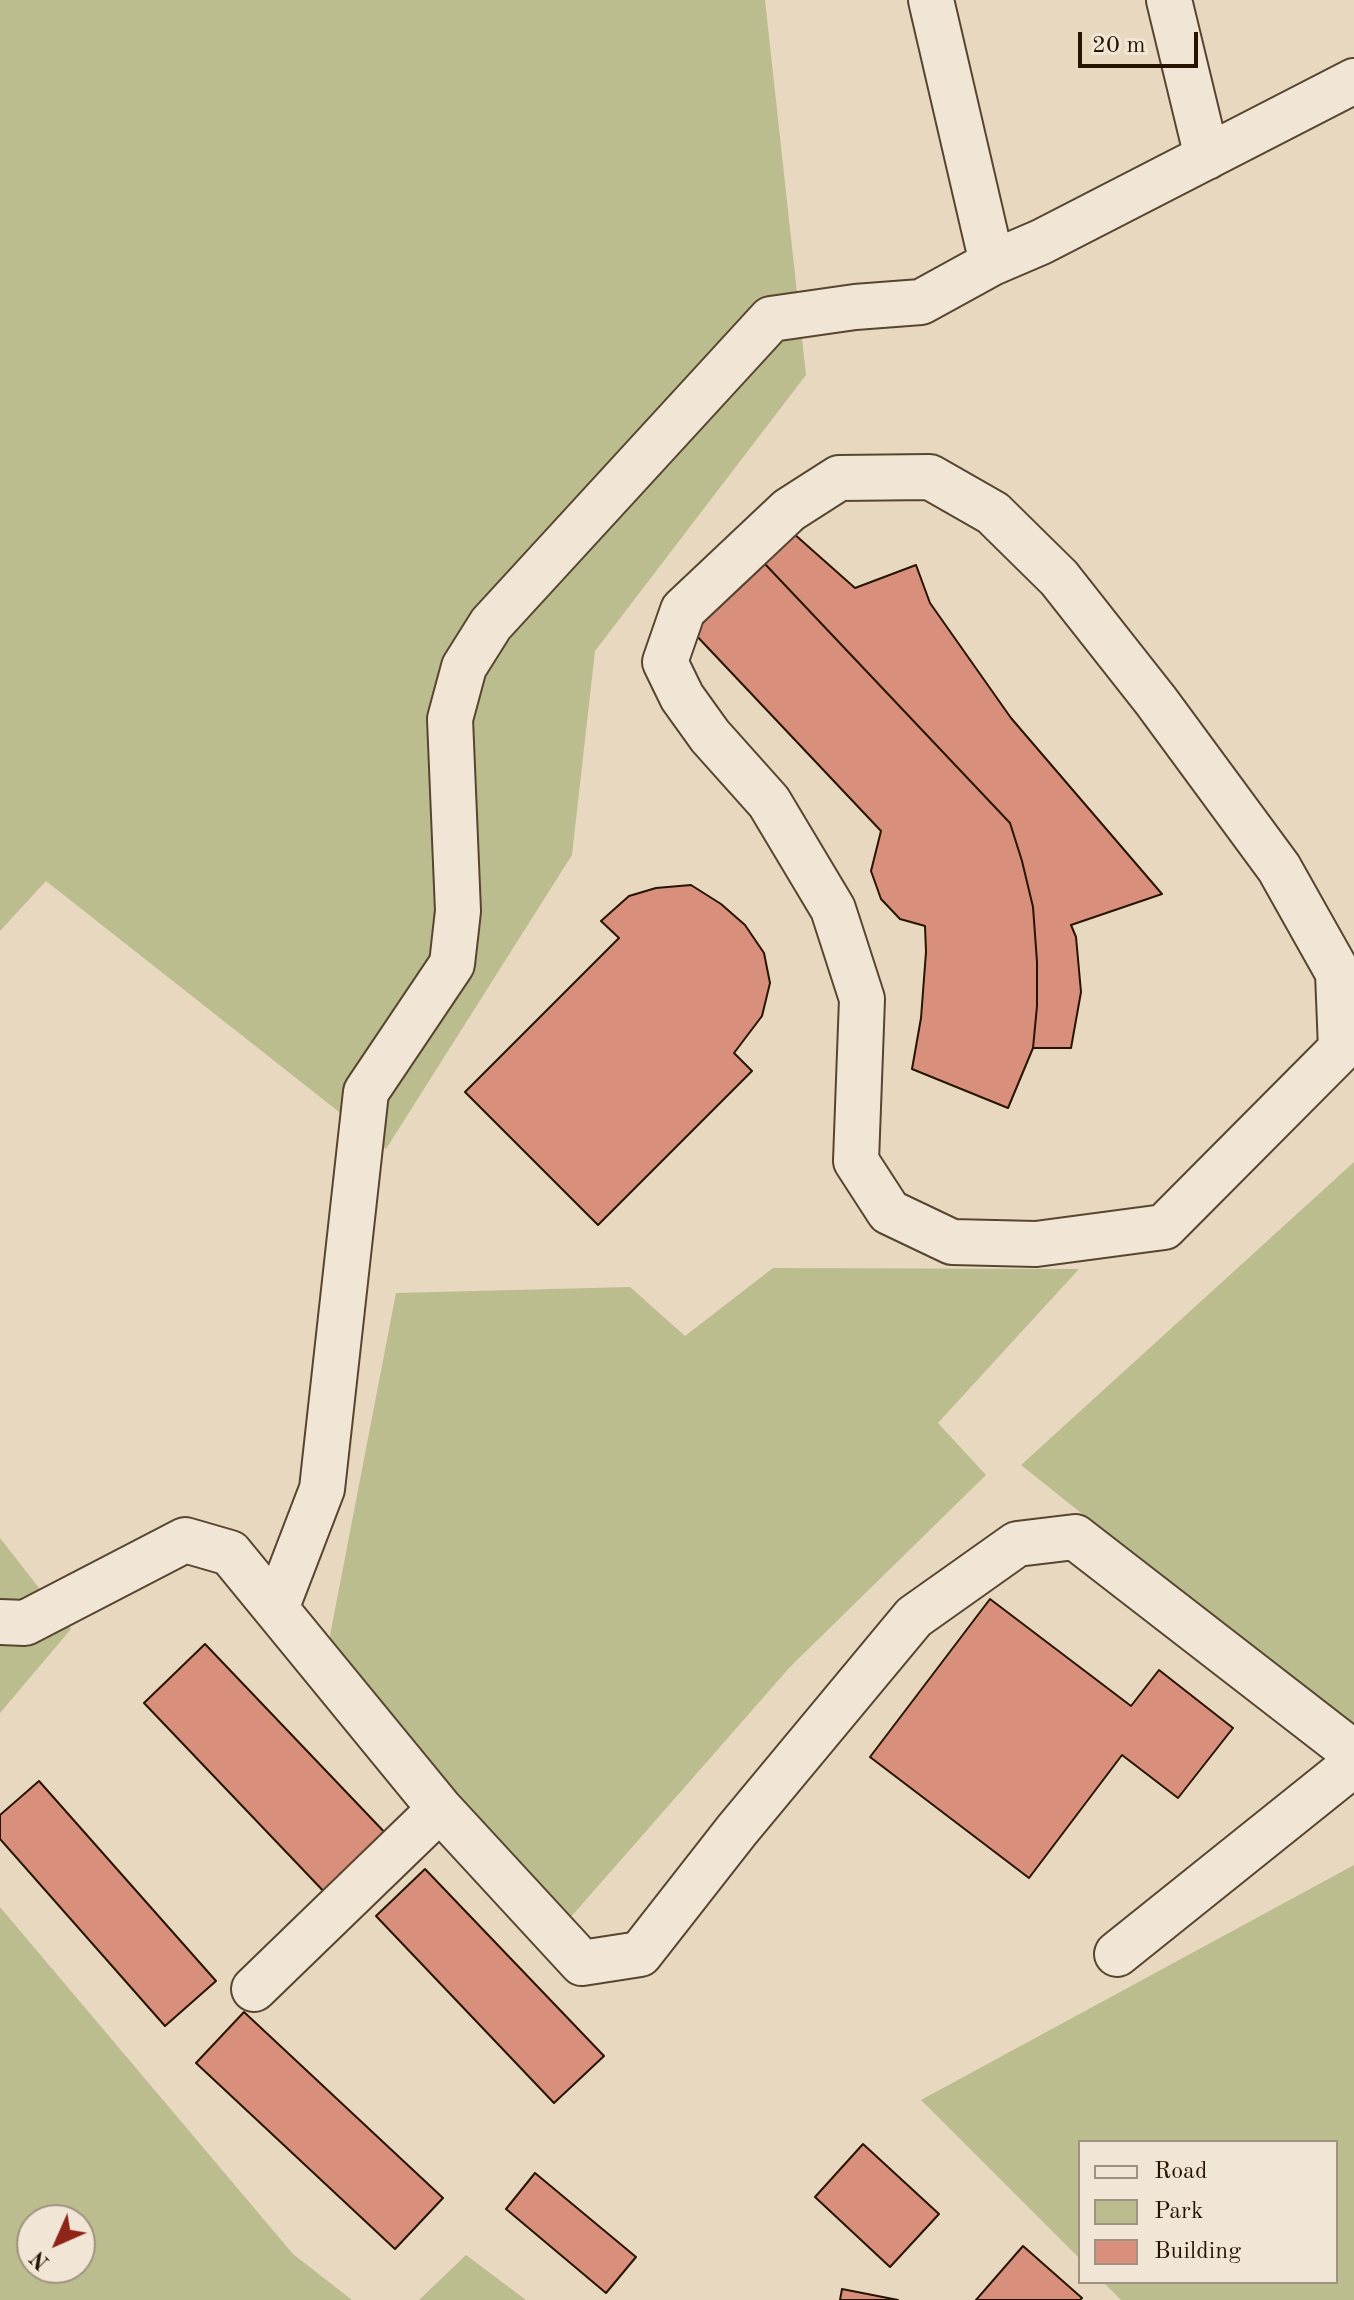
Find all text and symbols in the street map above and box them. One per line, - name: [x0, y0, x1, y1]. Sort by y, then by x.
- scale bar: [1082, 16, 1202, 66]
- text: 20 m: [1092, 34, 1146, 58]
- legend: [1078, 2140, 1338, 2284]
- text: Road: [1154, 2160, 1207, 2184]
- text: Park: [1154, 2200, 1203, 2224]
- north arrow: [16, 2204, 96, 2284]
- text: Building: [1154, 2240, 1241, 2264]
- text: N: [27, 2246, 54, 2273]

